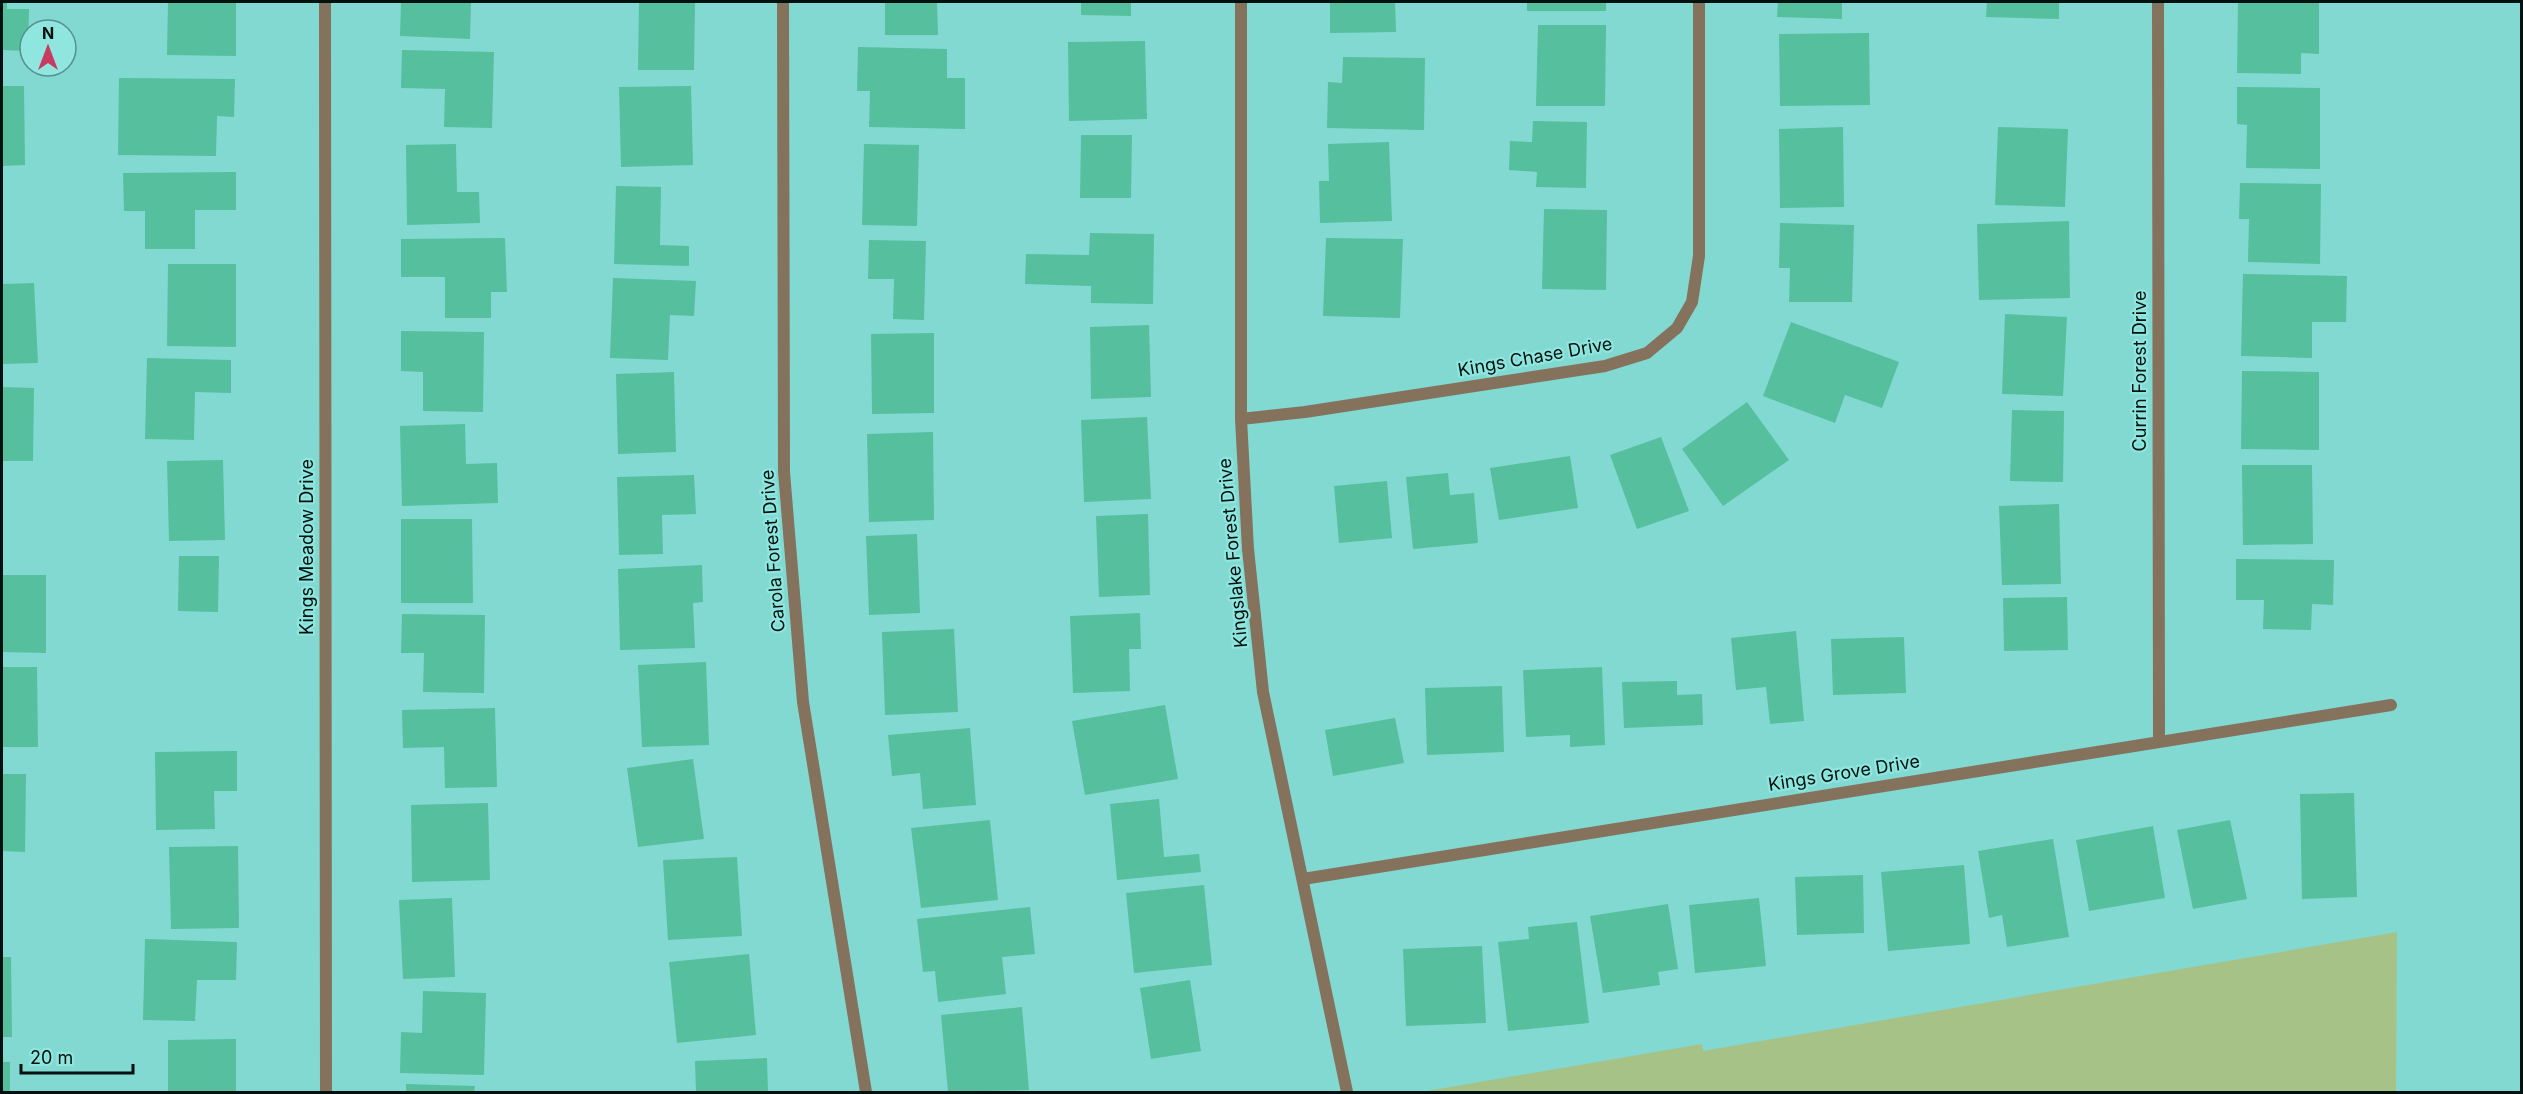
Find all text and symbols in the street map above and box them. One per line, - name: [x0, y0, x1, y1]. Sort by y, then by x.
- north arrow: [18, 18, 78, 78]
- text: N: [42, 23, 54, 43]
- street label: Currin Forest Drive: [2129, 291, 2150, 451]
- street label: Kings Chase Drive: [1456, 333, 1614, 380]
- street label: Kingslake Forest Drive: [1214, 457, 1251, 649]
- street label: Kings Meadow Drive: [296, 459, 317, 635]
- street label: Carola Forest Drive: [756, 469, 789, 633]
- street label: Kings Grove Drive: [1767, 750, 1921, 795]
- scale bar: [21, 1037, 134, 1075]
- text: 20 m: [30, 1047, 73, 1068]

